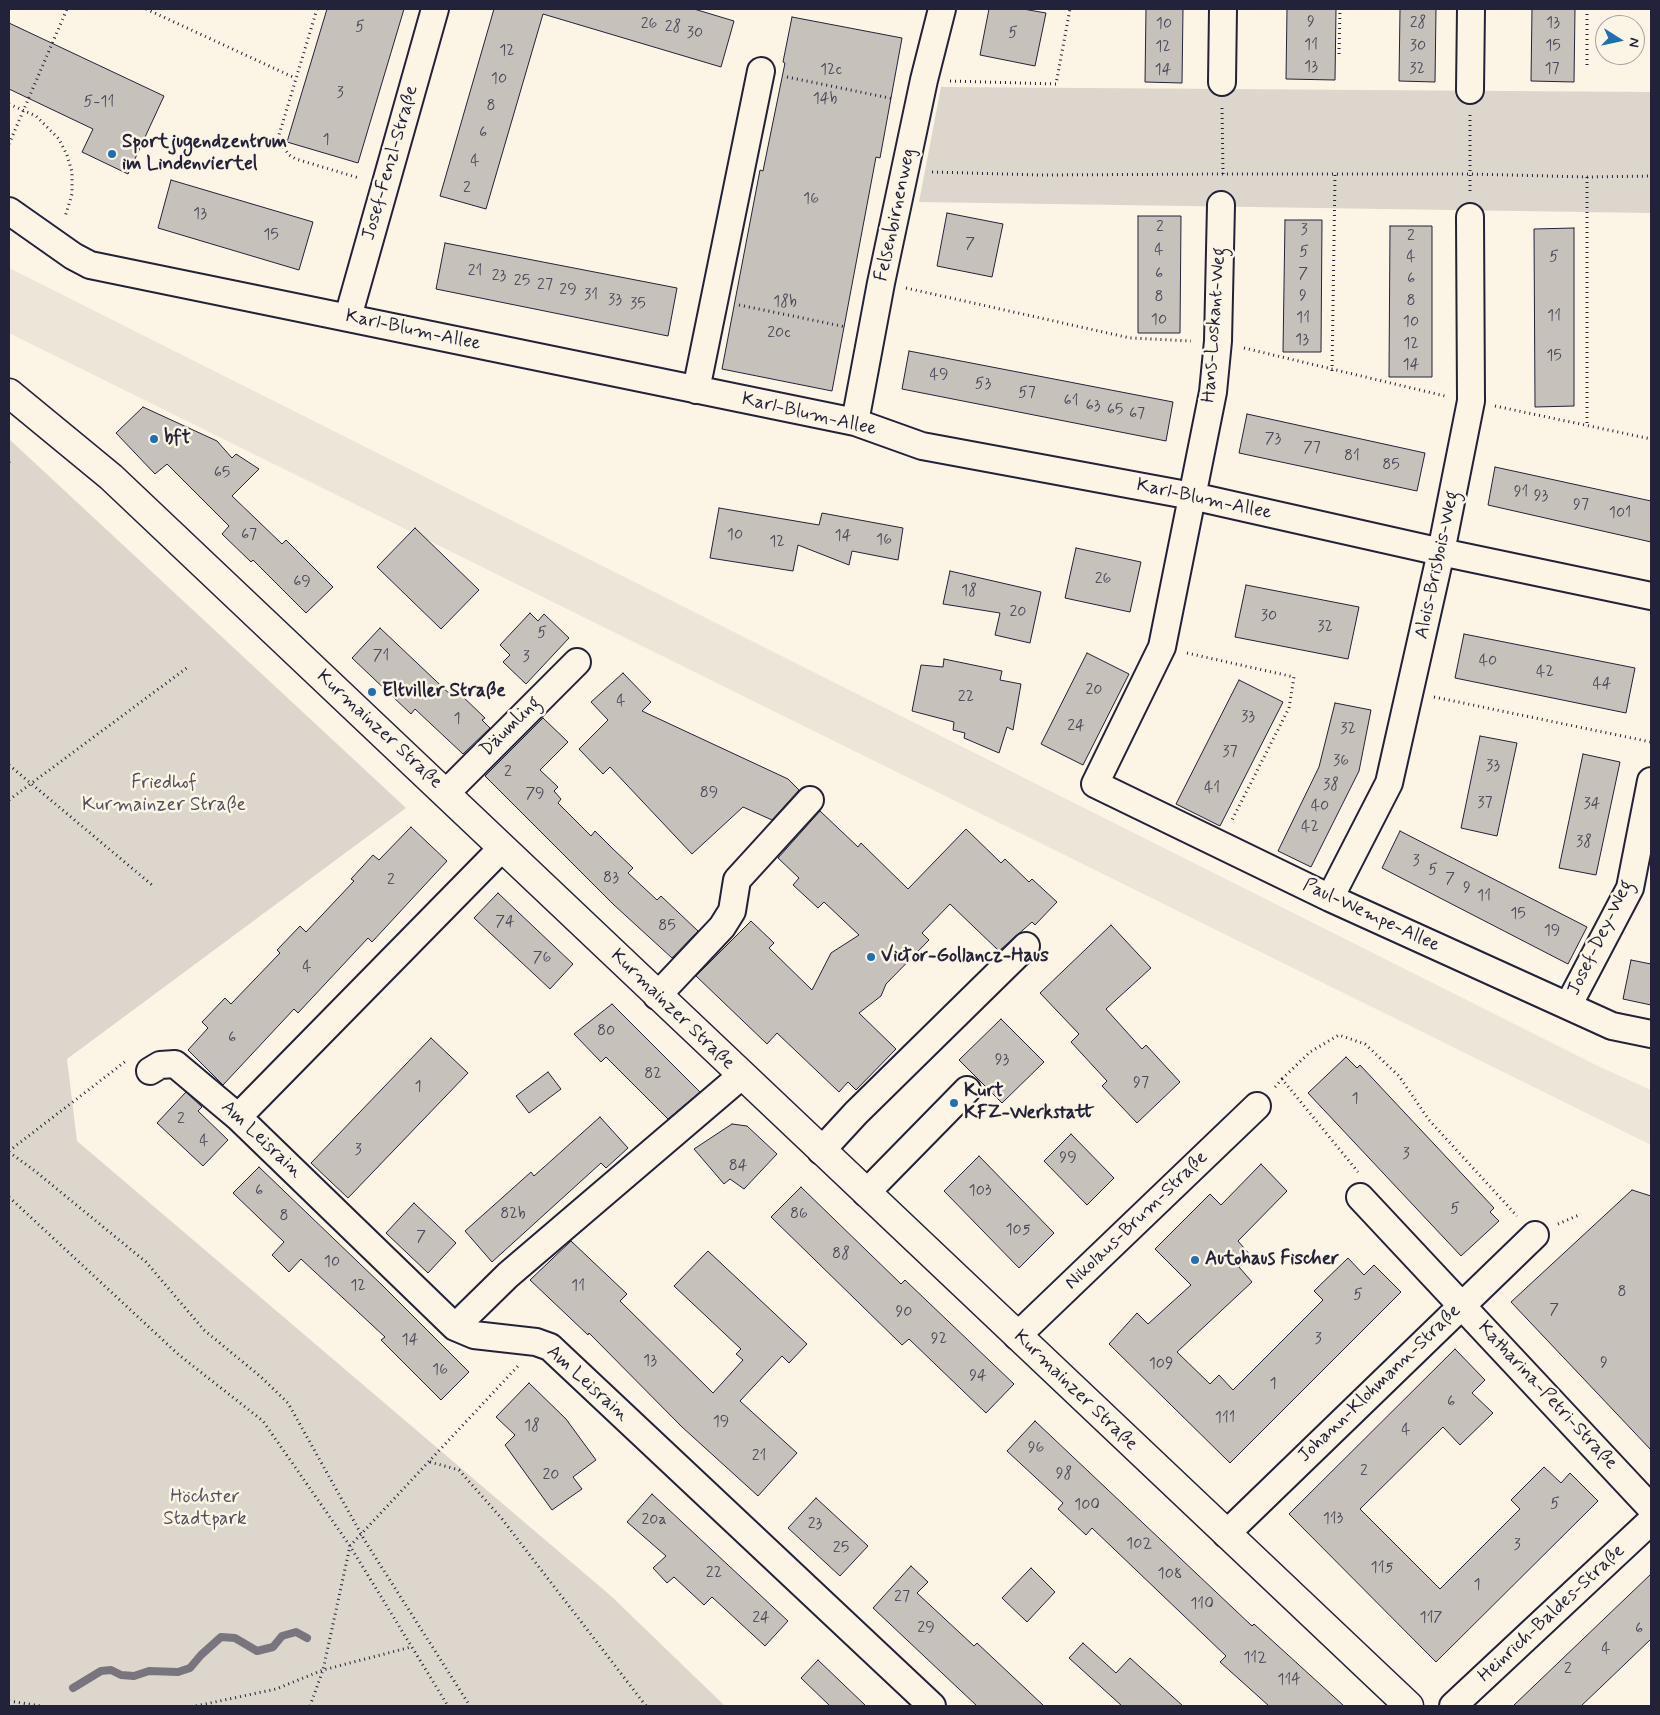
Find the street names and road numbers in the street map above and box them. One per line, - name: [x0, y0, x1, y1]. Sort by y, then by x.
- street label: Josef-Fenzl-Straße: [358, 83, 424, 243]
- street label: Felsenbirnenweg: [871, 146, 921, 284]
- street label: Hans-Loskant-Weg: [1198, 247, 1232, 403]
- street label: Karl-Blum-Allee: [343, 306, 483, 356]
- street label: Karl-Blum-Allee: [739, 388, 879, 442]
- street label: Karl-Blum-Allee: [1134, 475, 1274, 525]
- street label: Alois-Brisbois-Weg: [1411, 489, 1465, 641]
- street label: Kurmainzer Straße: [311, 666, 447, 794]
- street label: Däumling: [476, 692, 546, 762]
- street label: Paul-Wempe-Allee: [1299, 874, 1443, 958]
- street label: Josef-Dey-Weg: [1563, 877, 1639, 999]
- street label: Kurmainzer Straße: [605, 945, 739, 1075]
- street label: Am Leisrain: [216, 1097, 306, 1183]
- street label: Nikolaus-Brum-Straße: [1061, 1147, 1213, 1295]
- street label: Johann-Klohmann-Straße: [1294, 1300, 1466, 1468]
- street label: Katharina-Petri-Straße: [1472, 1317, 1622, 1475]
- street label: Kurmainzer Straße: [1008, 1326, 1142, 1456]
- street label: Am Leisrain: [541, 1341, 633, 1427]
- street label: Heinrich-Baldes-Straße: [1474, 1540, 1630, 1688]

